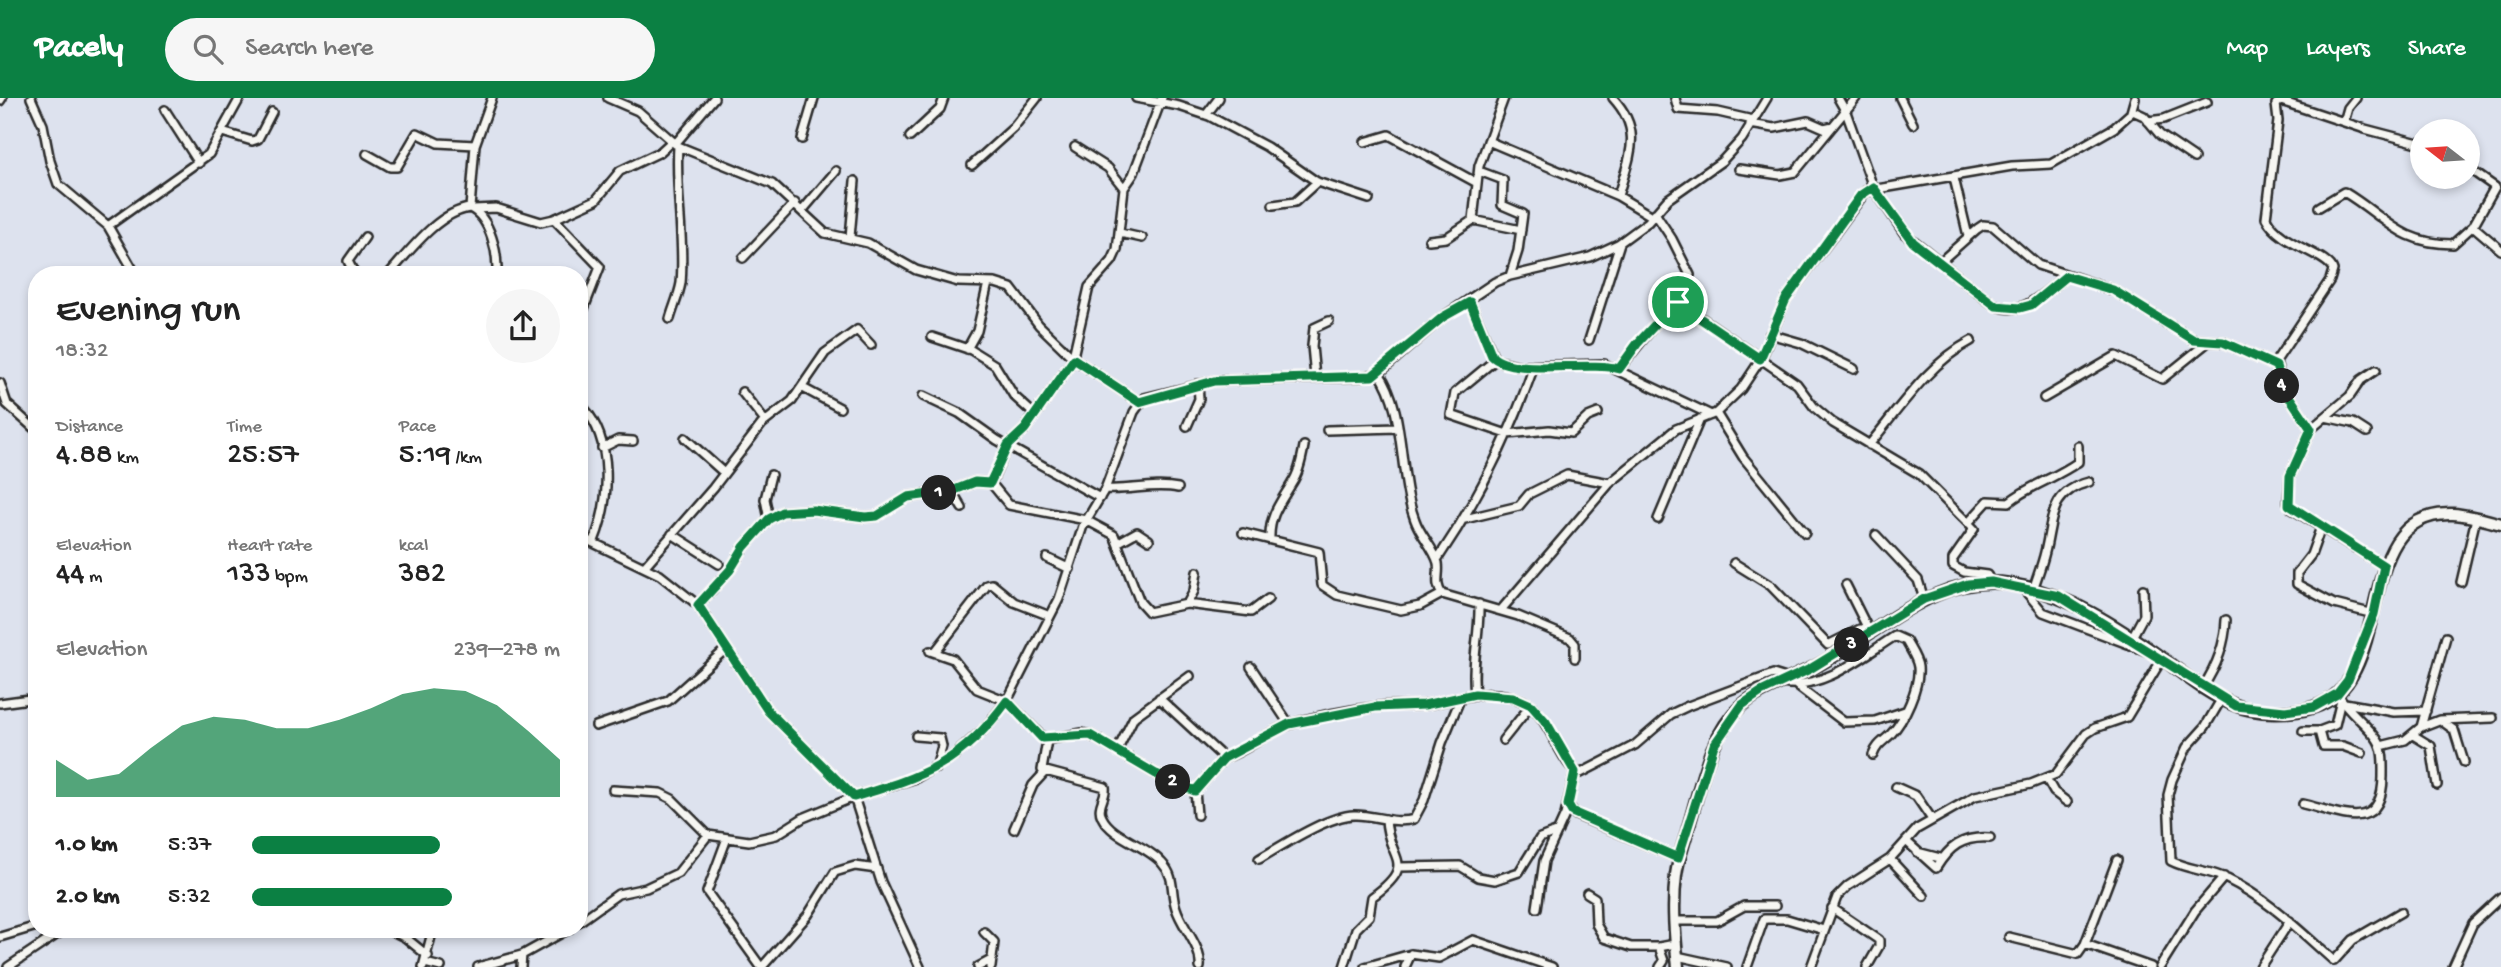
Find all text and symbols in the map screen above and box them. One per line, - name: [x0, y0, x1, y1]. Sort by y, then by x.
- search box: [165, 18, 655, 81]
- text: Pacely: [35, 30, 123, 68]
- icon: search: [189, 30, 227, 68]
- text: Search here: [245, 34, 373, 65]
- text: Map: [2226, 35, 2268, 64]
- text: Layers: [2306, 35, 2370, 64]
- text: Share: [2408, 35, 2466, 64]
- north arrow: [2410, 119, 2480, 189]
- map controls: [2410, 119, 2480, 189]
- pin: [1648, 272, 1708, 332]
- icon: arrive: [1659, 283, 1697, 321]
- button: share: [486, 289, 560, 363]
- text: Evening run: [56, 290, 240, 334]
- text: 18:32: [56, 338, 108, 365]
- pin: 4: [2264, 368, 2300, 404]
- text: 4: [2277, 374, 2286, 397]
- text: Distance: [56, 416, 123, 439]
- text: Time: [227, 416, 262, 439]
- text: Pace: [399, 416, 436, 439]
- text: 4.88: [56, 439, 112, 474]
- text: 25:57: [227, 439, 299, 474]
- text: 5:19: [399, 439, 451, 474]
- text: km: [112, 447, 139, 470]
- text: /km: [451, 447, 482, 470]
- pin: 1: [922, 476, 956, 510]
- text: 1: [935, 481, 942, 504]
- text: Elevation: [56, 535, 132, 558]
- text: Heart rate: [227, 535, 312, 558]
- text: kcal: [399, 535, 428, 558]
- text: 44: [56, 558, 84, 593]
- text: 133: [227, 558, 271, 593]
- text: 382: [399, 558, 445, 593]
- text: m: [84, 566, 102, 589]
- text: bpm: [271, 566, 308, 589]
- pin: 3: [1834, 628, 1870, 662]
- text: 3: [1847, 633, 1856, 656]
- text: Elevation: [56, 637, 147, 664]
- text: 239–278 m: [454, 637, 560, 664]
- pin: 2: [1156, 764, 1190, 800]
- text: 2: [1168, 770, 1177, 793]
- text: 1.0 km: [56, 832, 118, 859]
- text: 5:37: [168, 832, 211, 859]
- text: 2.0 km: [56, 884, 120, 911]
- text: 5:32: [168, 884, 211, 911]

